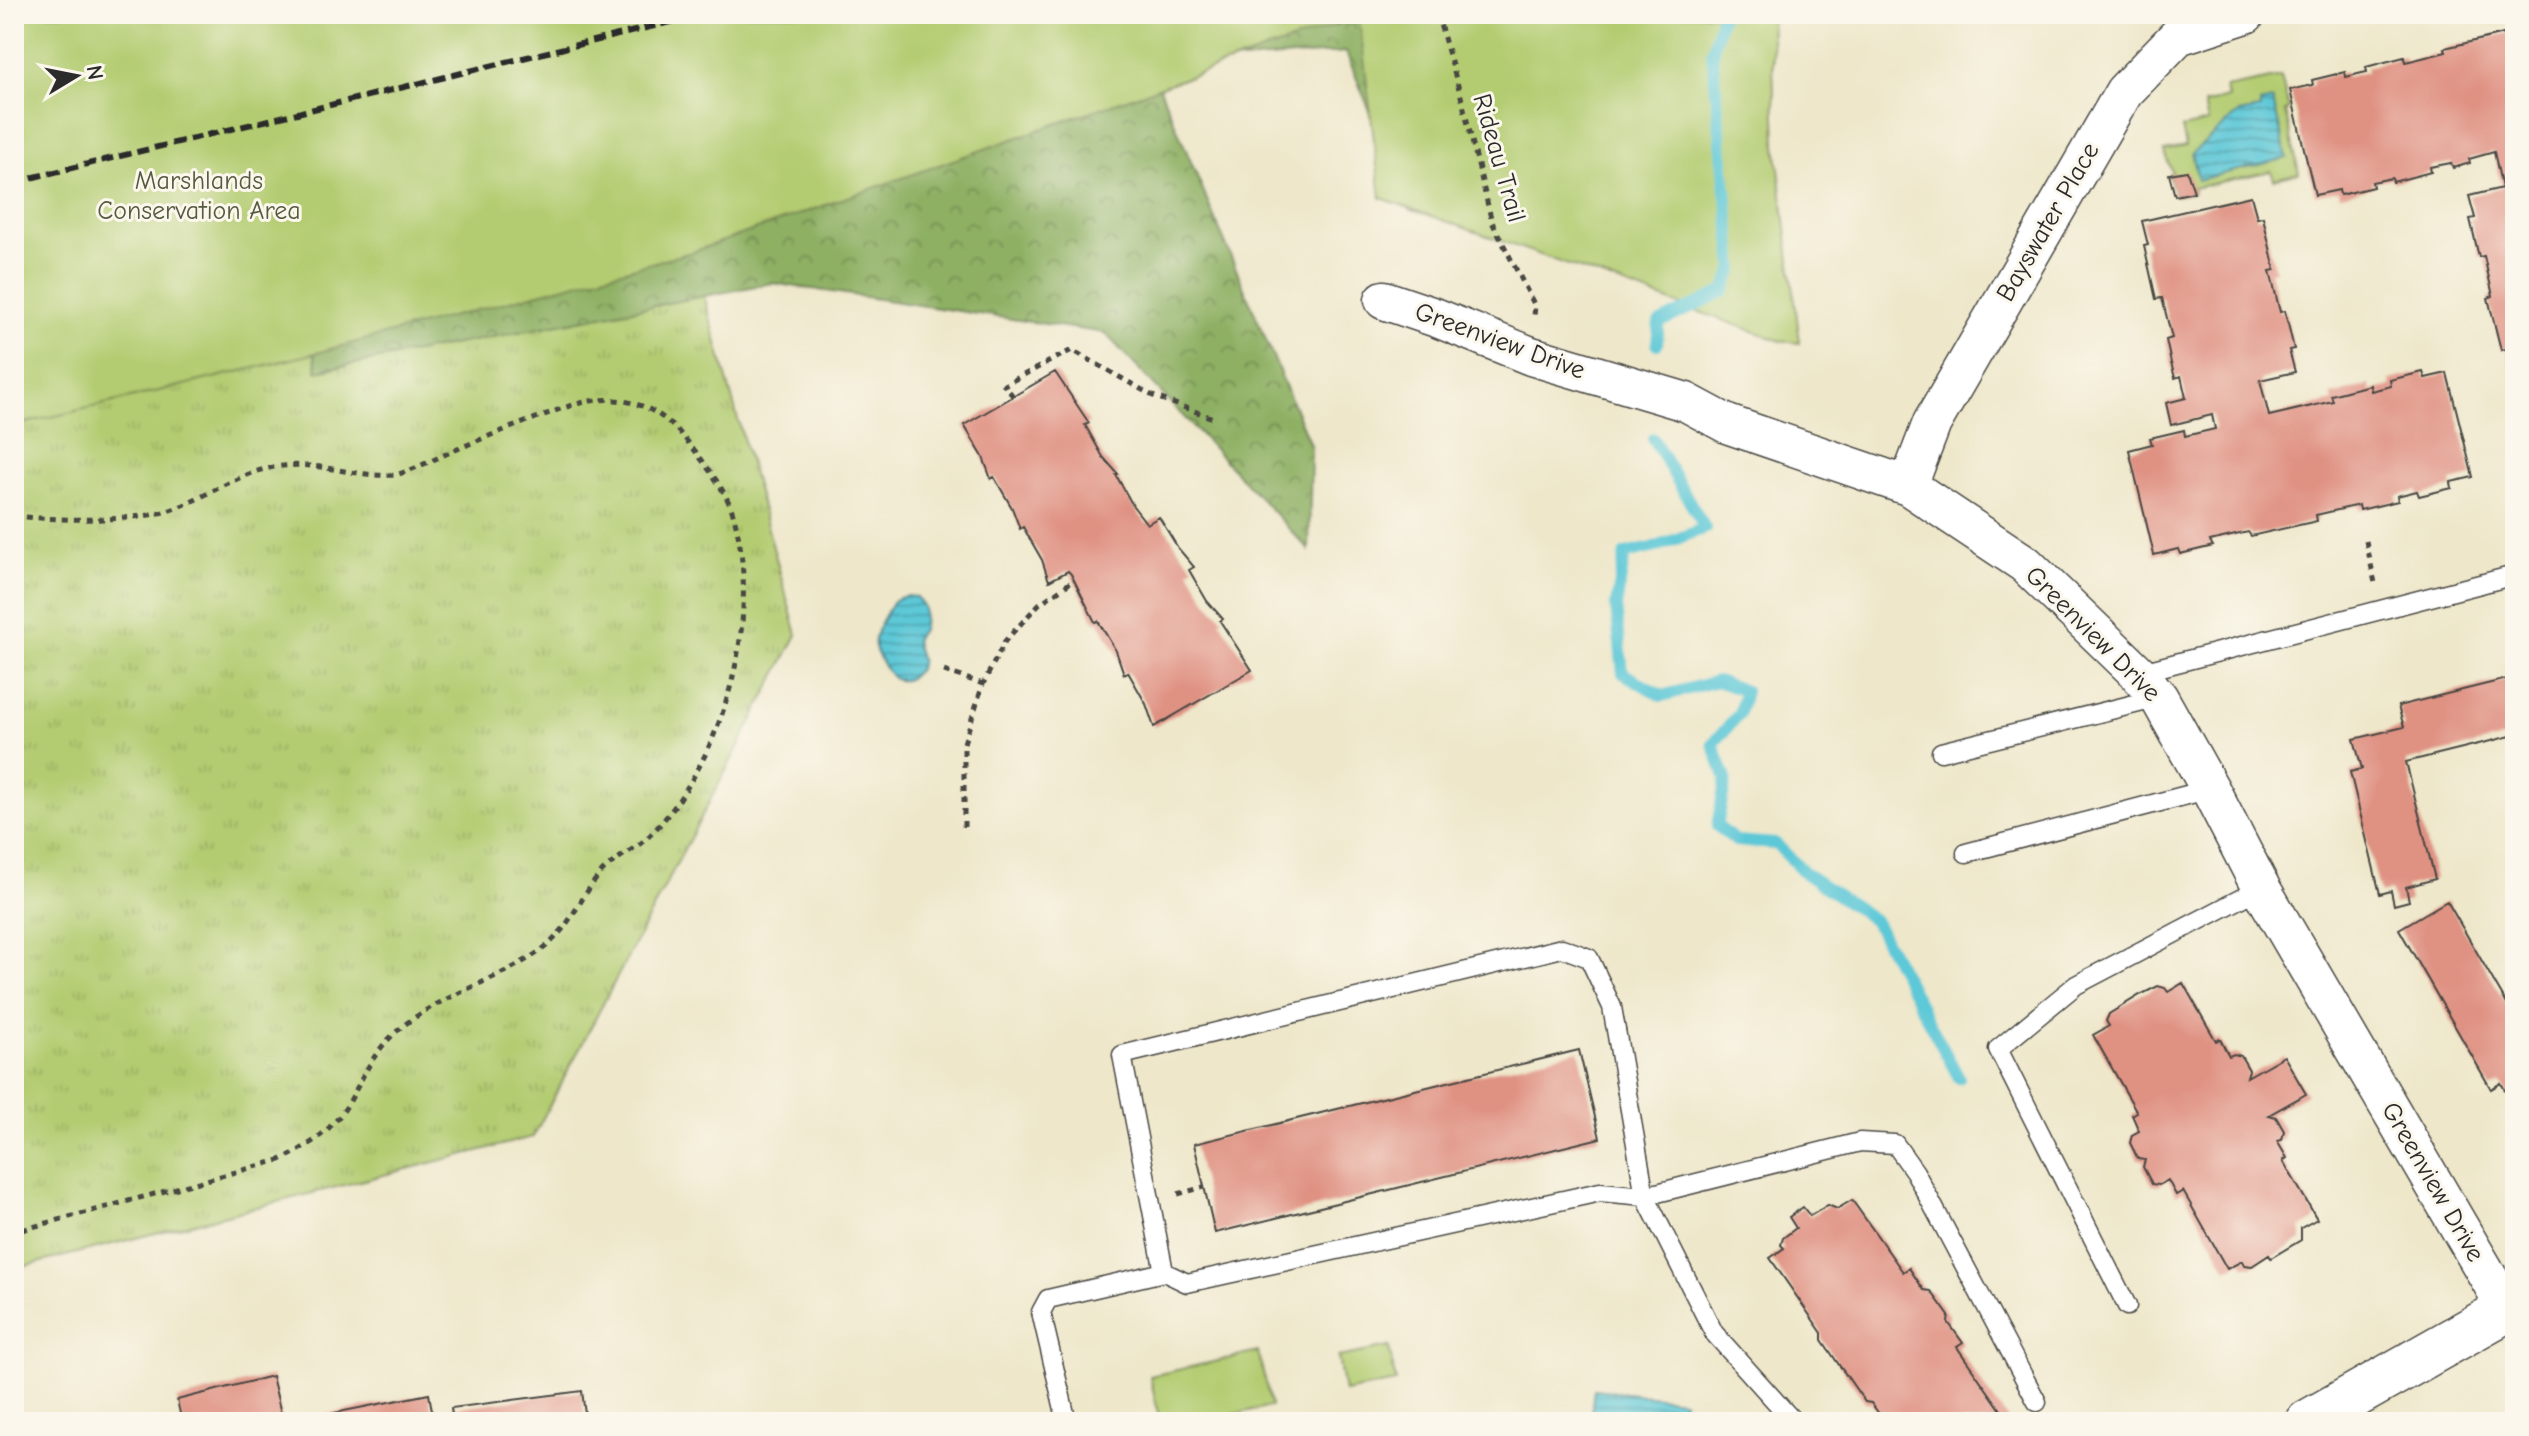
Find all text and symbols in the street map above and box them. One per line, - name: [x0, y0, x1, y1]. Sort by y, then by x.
- north arrow: [36, 36, 116, 116]
- text: N: [81, 63, 109, 82]
- street label: Rideau Trail: [1466, 90, 1532, 226]
- street label: Bayswater Place: [1990, 137, 2106, 307]
- park label: Marshlands Conservation Area: [97, 166, 301, 226]
- street label: Greenview Drive: [1411, 296, 1589, 386]
- street label: Greenview Drive: [2019, 560, 2167, 708]
- street label: Greenview Drive: [2375, 1097, 2491, 1267]

